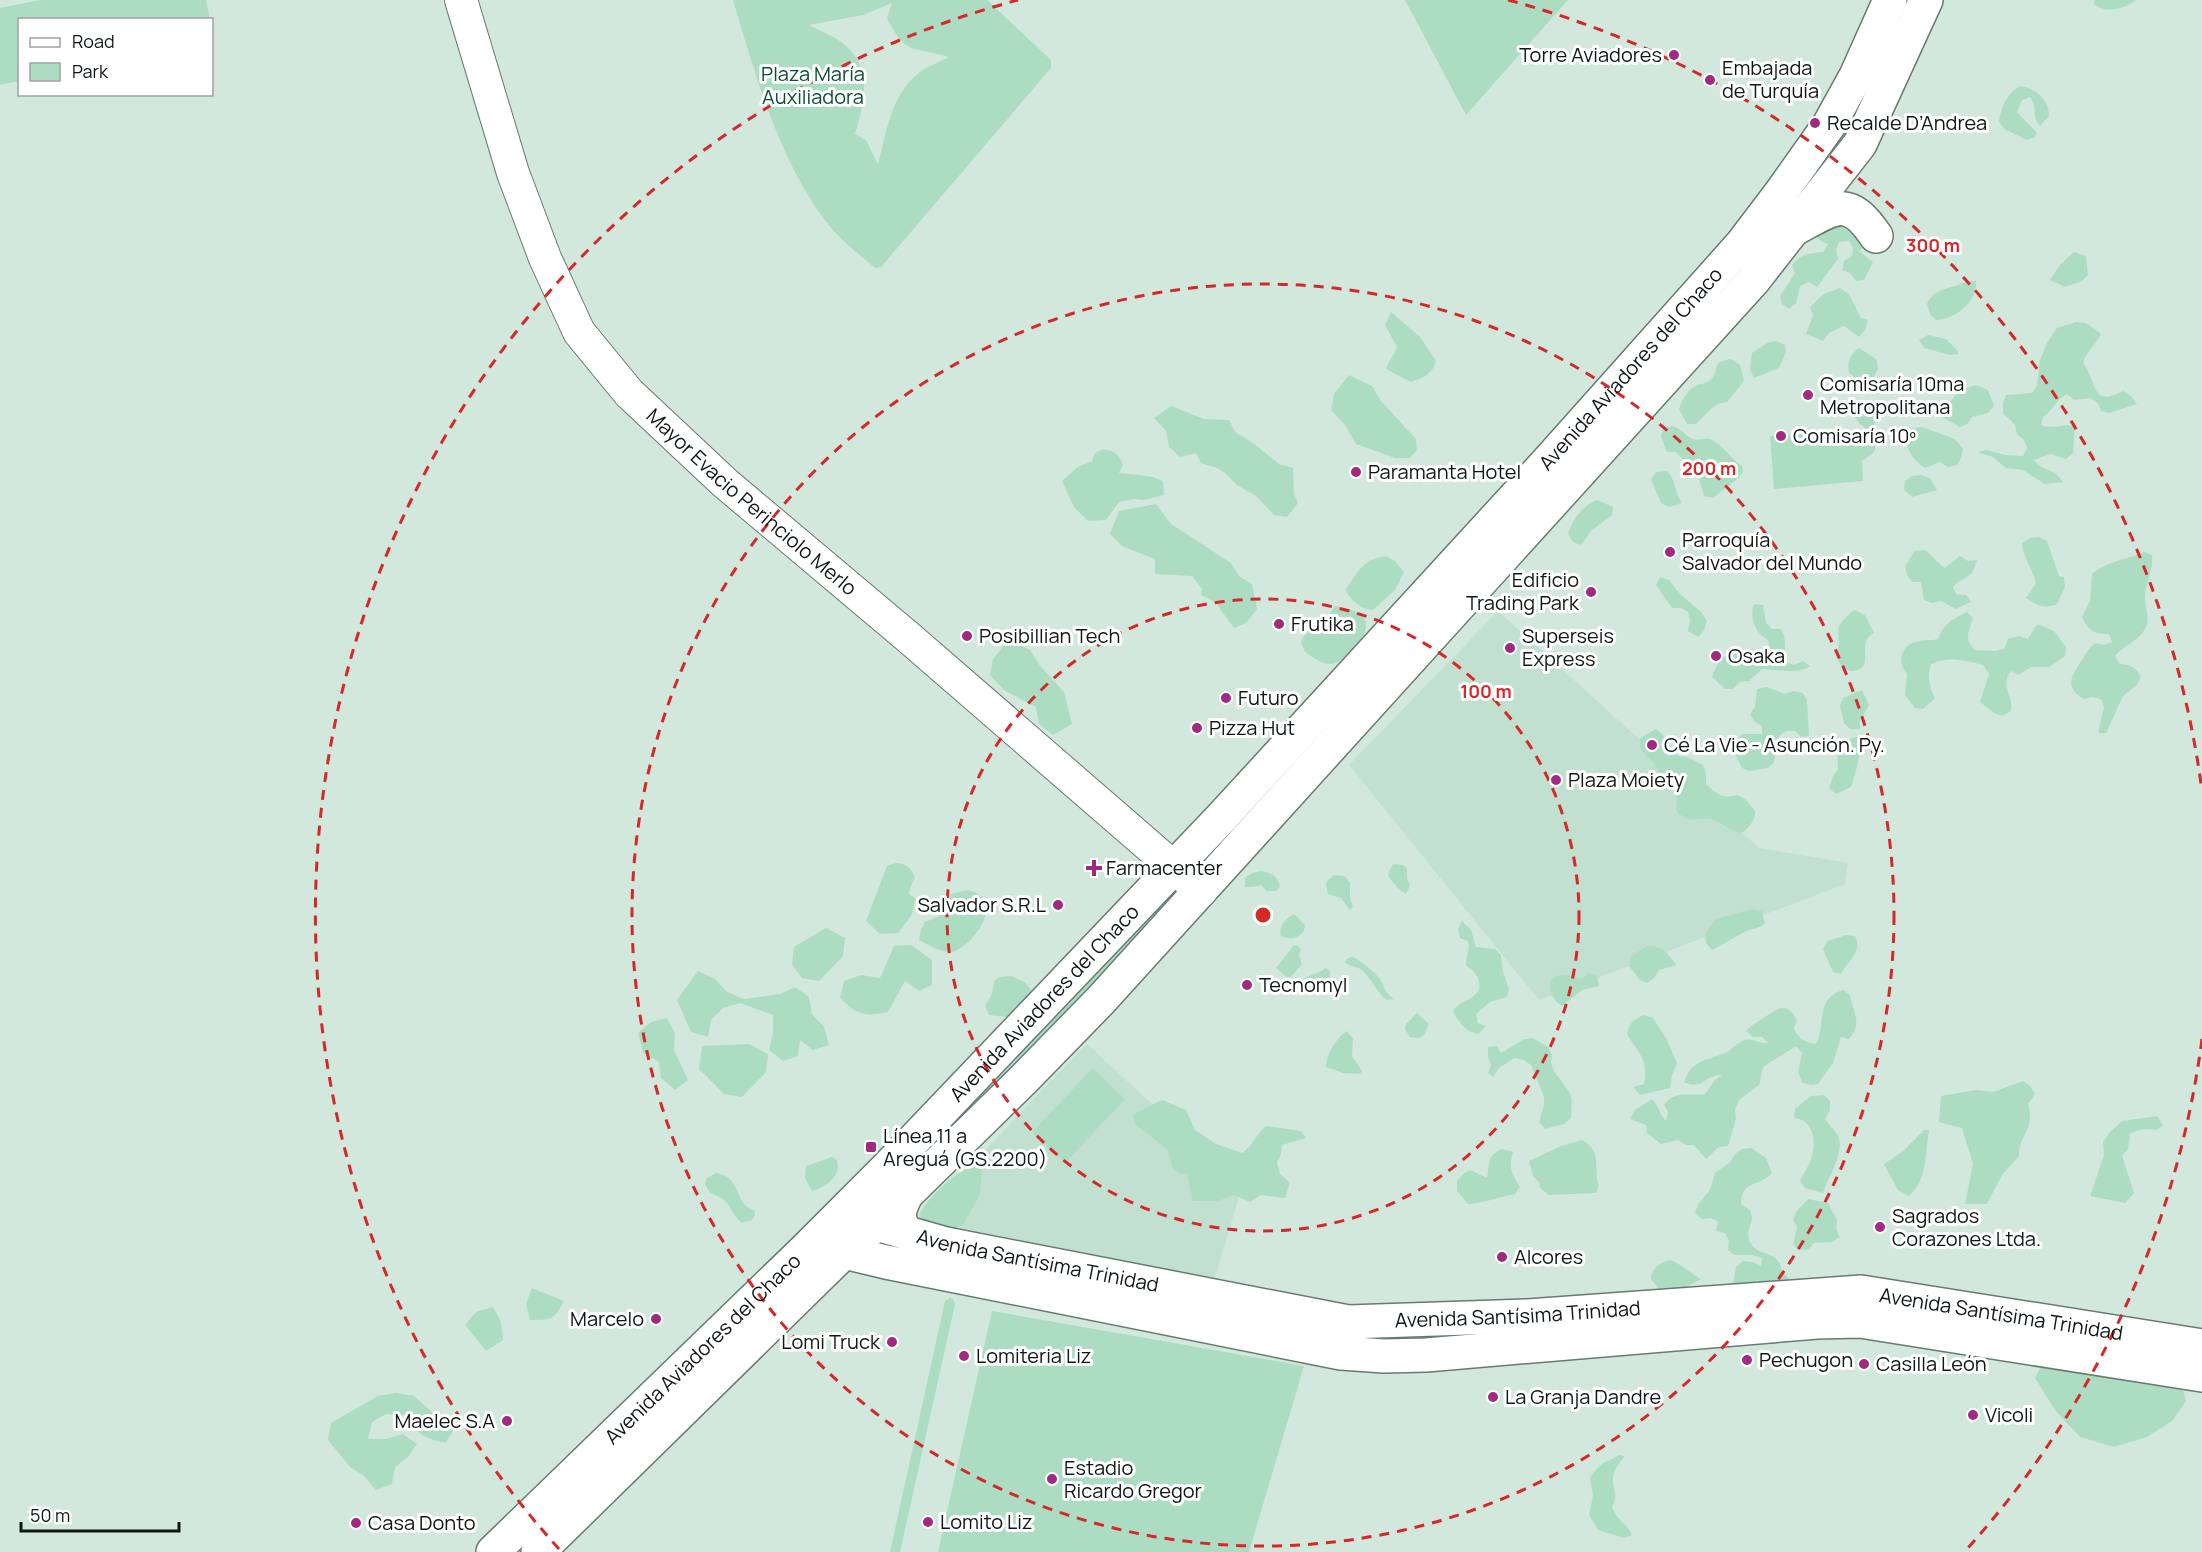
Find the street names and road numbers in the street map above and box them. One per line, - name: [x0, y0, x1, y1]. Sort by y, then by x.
- street label: Avenida Aviadores del Chaco: [1533, 261, 1728, 476]
- street label: Mayor Evacio Perinciolo Merlo: [641, 402, 863, 601]
- street label: Avenida Aviadores del Chaco: [943, 898, 1145, 1108]
- street label: Avenida Santísima Trinidad: [914, 1222, 1161, 1298]
- street label: Avenida Aviadores del Chaco: [598, 1247, 807, 1450]
- street label: Avenida Santísima Trinidad: [1878, 1281, 2125, 1346]
- street label: Avenida Santísima Trinidad: [1394, 1294, 1642, 1333]

